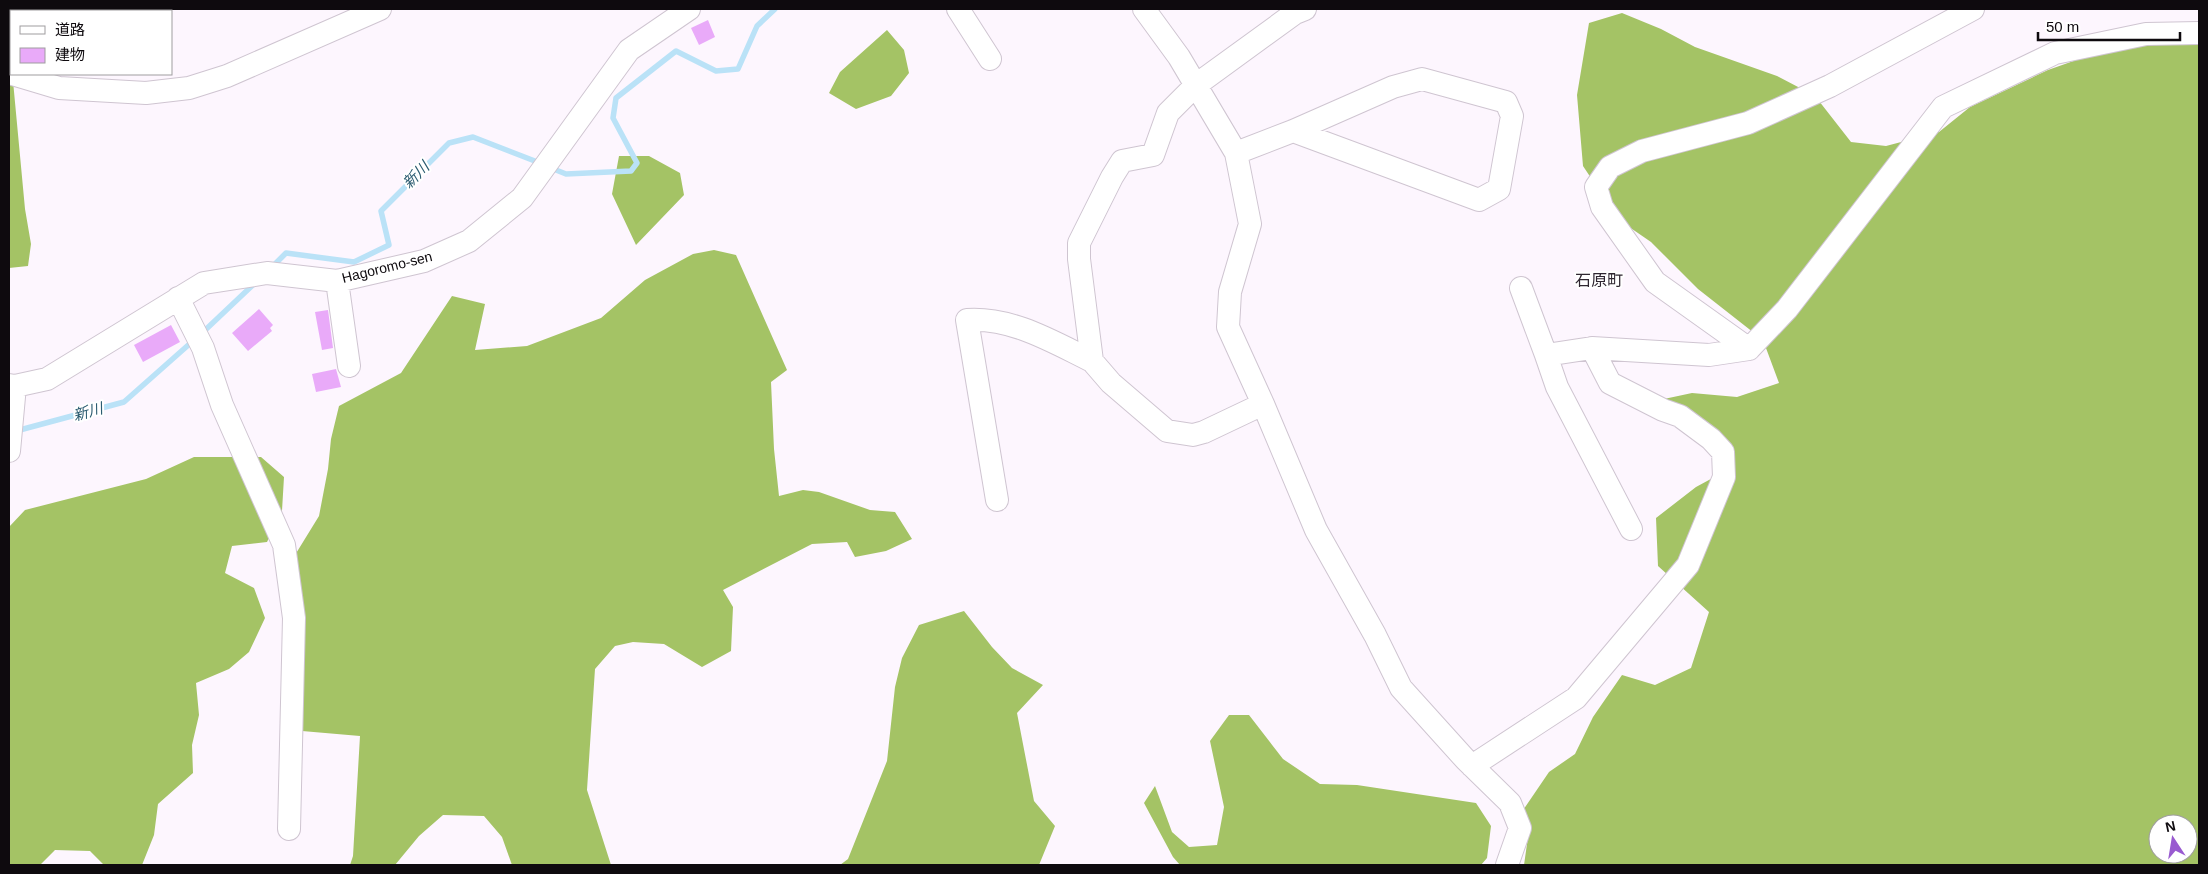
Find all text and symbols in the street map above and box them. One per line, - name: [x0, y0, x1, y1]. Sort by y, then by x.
- legend: [10, 10, 172, 75]
- scale bar: [2038, 10, 2180, 42]
- text: 50 m: [2046, 18, 2079, 35]
- text: 道路: [55, 21, 85, 38]
- text: 建物: [55, 46, 85, 63]
- water label: 新川: [399, 157, 434, 191]
- street label: Hagoromo-sen: [340, 248, 434, 286]
- district label: 石原町: [1575, 272, 1623, 289]
- water label: 新川: [71, 399, 106, 424]
- north arrow: [2148, 814, 2198, 864]
- text: N: [2164, 817, 2177, 835]

